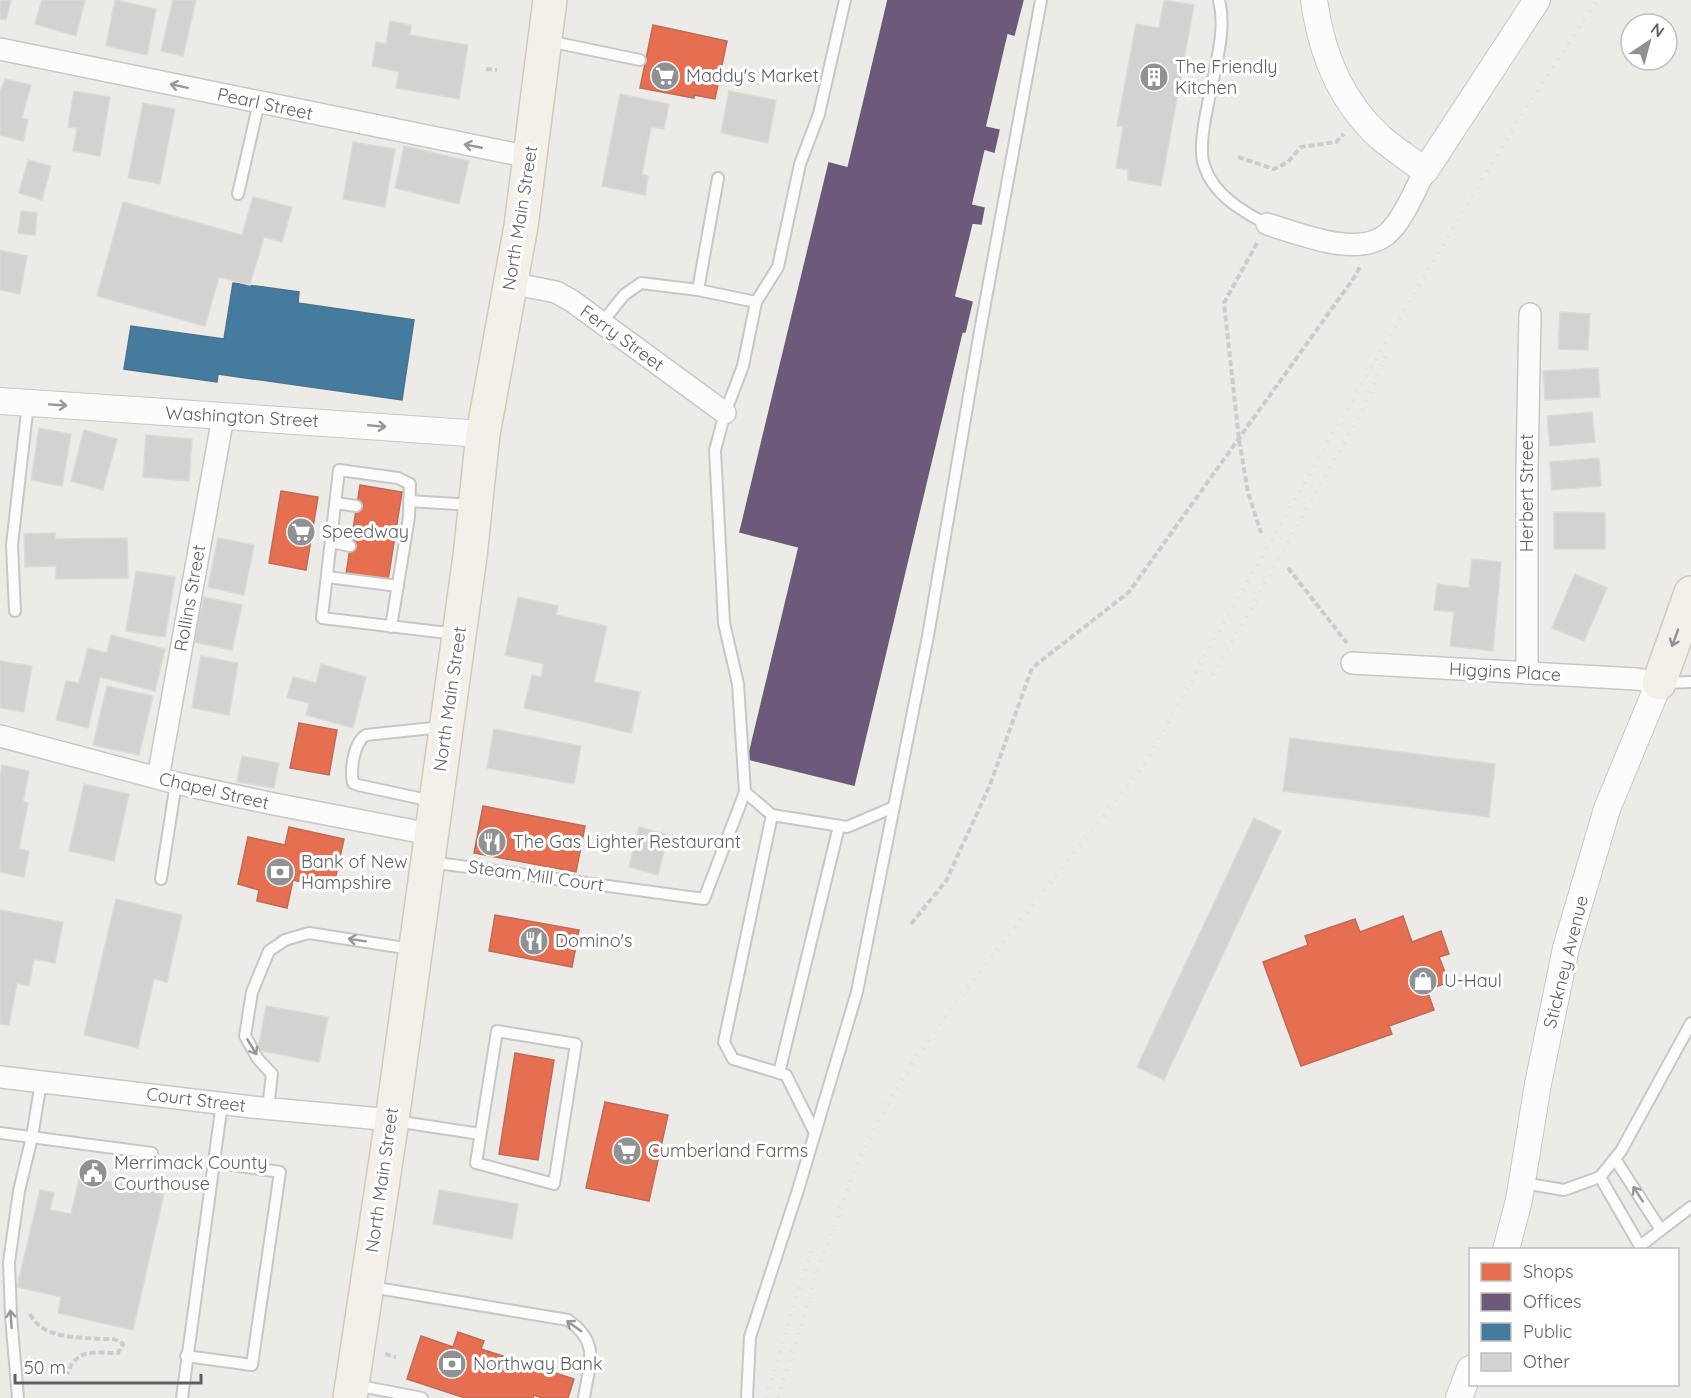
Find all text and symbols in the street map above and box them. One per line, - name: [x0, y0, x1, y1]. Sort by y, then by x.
- north arrow: [1619, 12, 1679, 72]
- text: N: [1647, 18, 1668, 41]
- place label: The Friendly Kitchen: [1175, 55, 1278, 99]
- supermarket icon: Maddy's Market: [649, 60, 681, 92]
- building icon: The Friendly Kitchen: [1138, 61, 1170, 93]
- place label: Maddy's Market: [686, 64, 819, 87]
- one-way arrow: [170, 80, 189, 91]
- street label: Pearl Street: [215, 82, 315, 125]
- one-way arrow: [464, 140, 483, 151]
- street label: North Main Street: [497, 144, 542, 292]
- street label: Ferry Street: [576, 299, 669, 376]
- one-way arrow: [48, 400, 68, 411]
- street label: Washington Street: [165, 401, 319, 432]
- one-way arrow: [366, 421, 386, 432]
- street label: Herbert Street: [1515, 434, 1538, 552]
- supermarket icon: Speedway: [285, 516, 317, 548]
- place label: Speedway: [322, 520, 409, 543]
- street label: Rollins Street: [169, 543, 210, 653]
- street label: North Main Street: [428, 625, 471, 773]
- one-way arrow: [1668, 628, 1679, 647]
- street label: Higgins Place: [1448, 657, 1562, 686]
- street label: Chapel Street: [157, 767, 271, 814]
- restaurant icon: The Gas Lighter Restaurant: [476, 826, 508, 858]
- place label: The Gas Lighter Restaurant: [513, 830, 741, 853]
- place label: Bank of New Hampshire: [301, 850, 408, 894]
- street label: Steam Mill Court: [467, 855, 605, 896]
- bank icon: Bank of New Hampshire: [264, 856, 296, 888]
- street label: Stickney Avenue: [1538, 893, 1593, 1031]
- restaurant icon: Domino's: [518, 925, 550, 957]
- place label: Domino's: [555, 929, 632, 952]
- one-way arrow: [347, 935, 367, 946]
- shop icon: U-Haul: [1407, 965, 1439, 997]
- place label: U-Haul: [1444, 969, 1502, 992]
- one-way arrow: [246, 1038, 258, 1055]
- street label: Court Street: [145, 1082, 247, 1117]
- street label: North Main Street: [360, 1106, 403, 1254]
- supermarket icon: Cumberland Farms: [611, 1135, 643, 1167]
- place label: Cumberland Farms: [648, 1139, 808, 1162]
- place label: Merrimack County Courthouse: [114, 1151, 268, 1195]
- public building icon: Merrimack County Courthouse: [77, 1157, 109, 1189]
- one-way arrow: [1631, 1186, 1643, 1203]
- legend: [1469, 1248, 1679, 1386]
- text: Shops: [1523, 1260, 1574, 1283]
- text: Offices: [1523, 1290, 1582, 1313]
- one-way arrow: [6, 1309, 17, 1329]
- one-way arrow: [567, 1320, 583, 1332]
- text: Public: [1523, 1320, 1572, 1343]
- scale bar: [15, 1347, 201, 1385]
- bank icon: Northway Bank: [436, 1348, 468, 1380]
- text: Other: [1523, 1350, 1570, 1373]
- place label: Northway Bank: [473, 1352, 603, 1375]
- text: 50 m: [24, 1356, 66, 1379]

